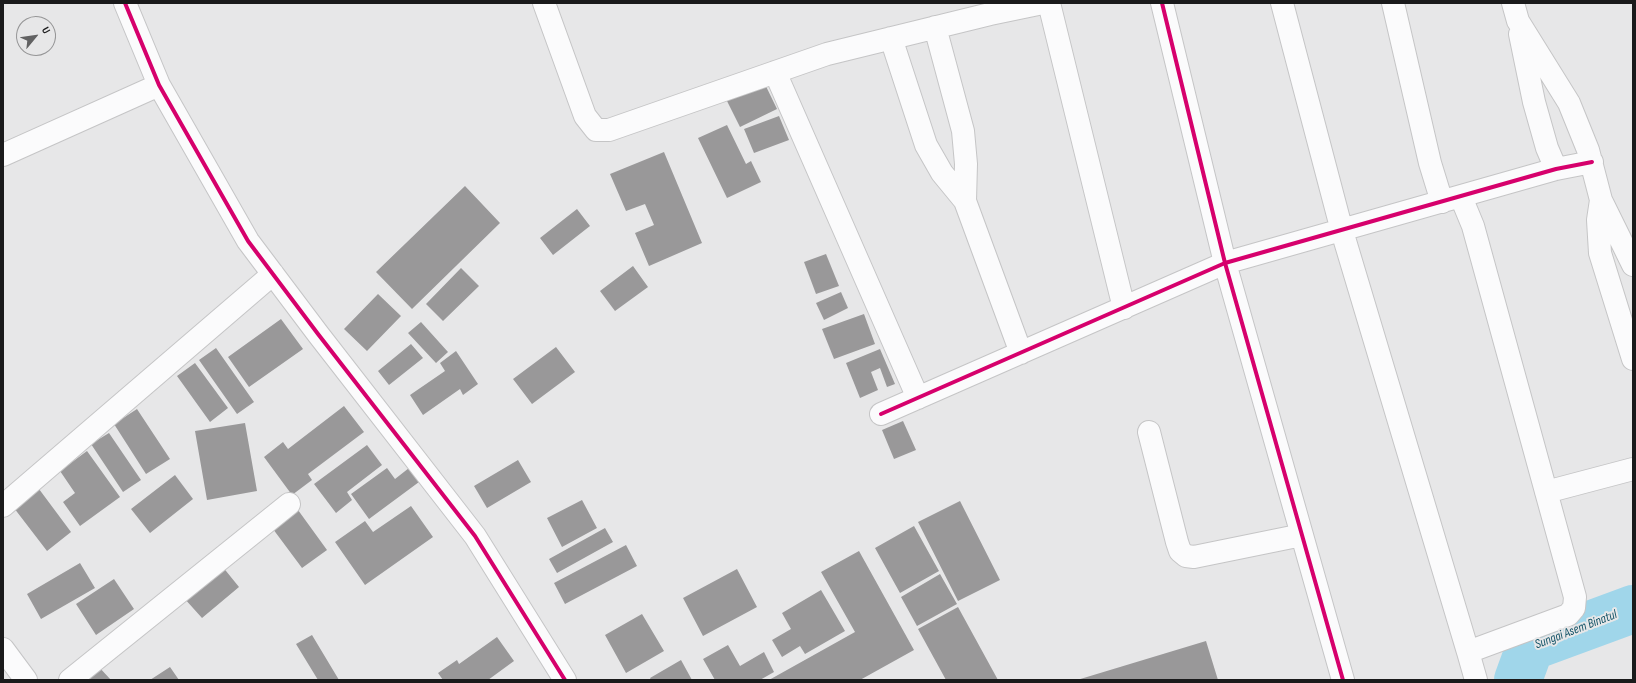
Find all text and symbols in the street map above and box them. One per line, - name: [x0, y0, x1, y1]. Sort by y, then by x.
- north arrow: [16, 16, 56, 56]
- text: U: [39, 25, 53, 36]
- water label: Sungai Asem Binatul: [1533, 607, 1619, 653]

